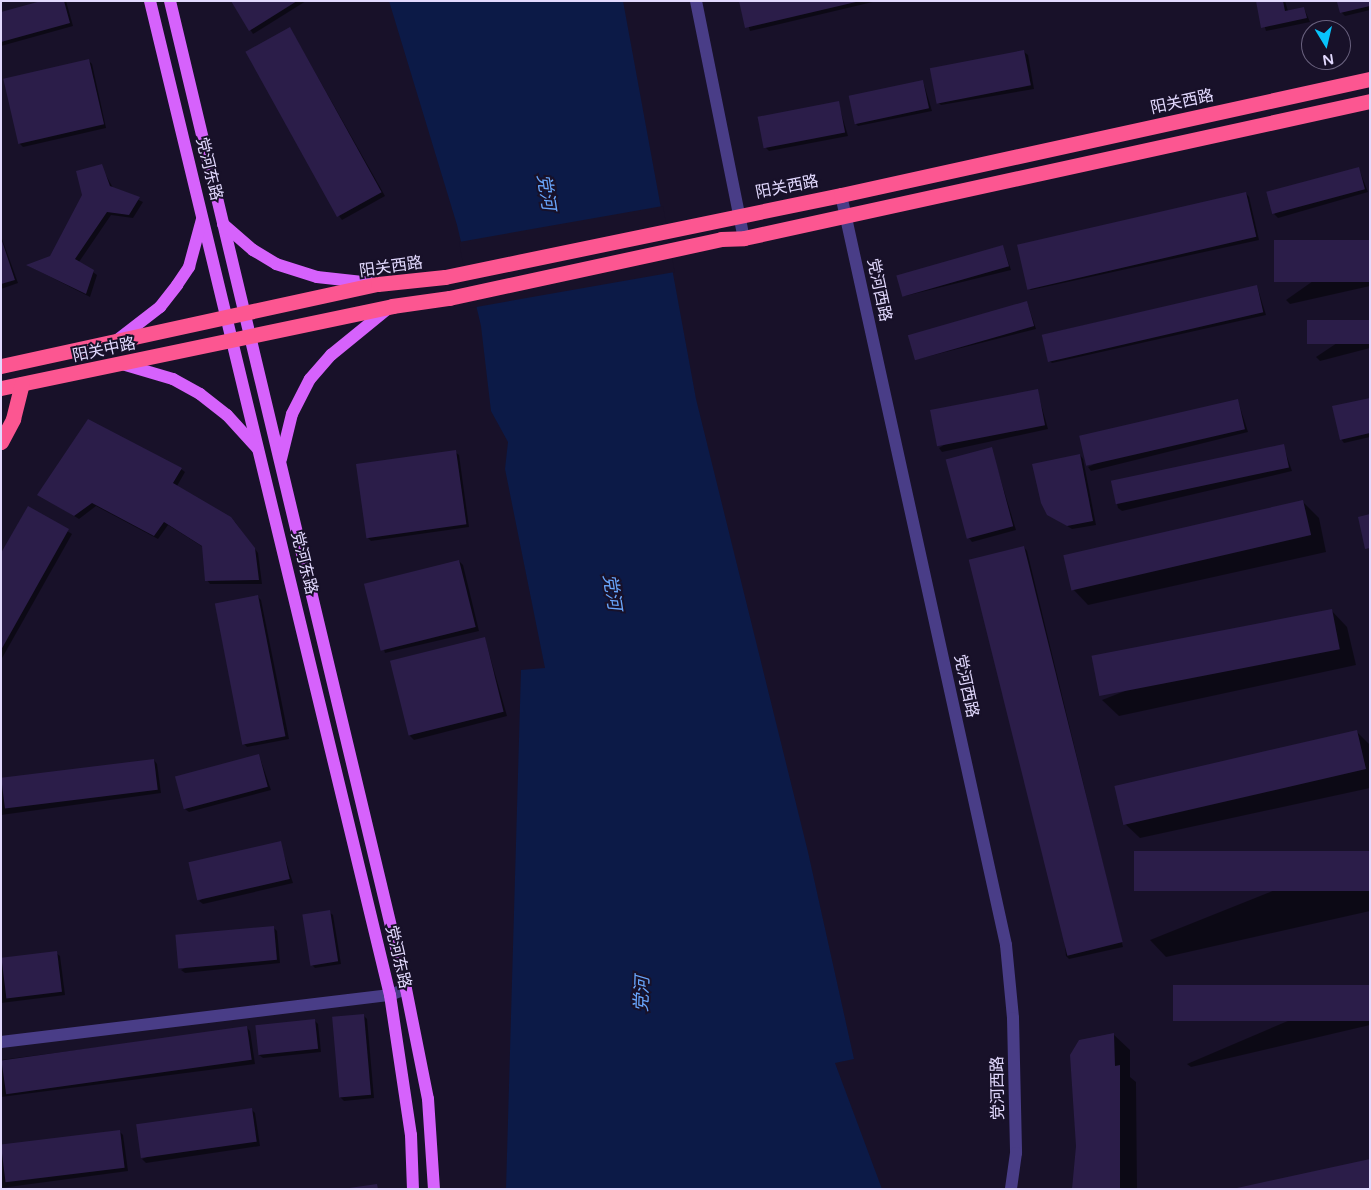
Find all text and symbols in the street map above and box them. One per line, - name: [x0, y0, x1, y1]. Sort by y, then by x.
- north arrow: [1301, 20, 1351, 70]
- text: N: [1321, 50, 1335, 69]
- street label: 阳关西路: [1149, 86, 1215, 118]
- street label: 党河东路: [192, 136, 226, 202]
- street label: 阳关西路: [754, 171, 820, 203]
- water label: 党河: [533, 173, 559, 211]
- street label: 阳关西路: [358, 253, 424, 281]
- street label: 党河西路: [863, 257, 895, 323]
- street label: 阳关中路: [71, 334, 137, 366]
- street label: 党河东路: [287, 530, 321, 596]
- water label: 党河: [599, 573, 625, 611]
- street label: 党河西路: [950, 653, 982, 719]
- street label: 党河东路: [381, 924, 415, 990]
- water label: 党河: [631, 976, 653, 1012]
- street label: 党河西路: [988, 1056, 1008, 1120]

